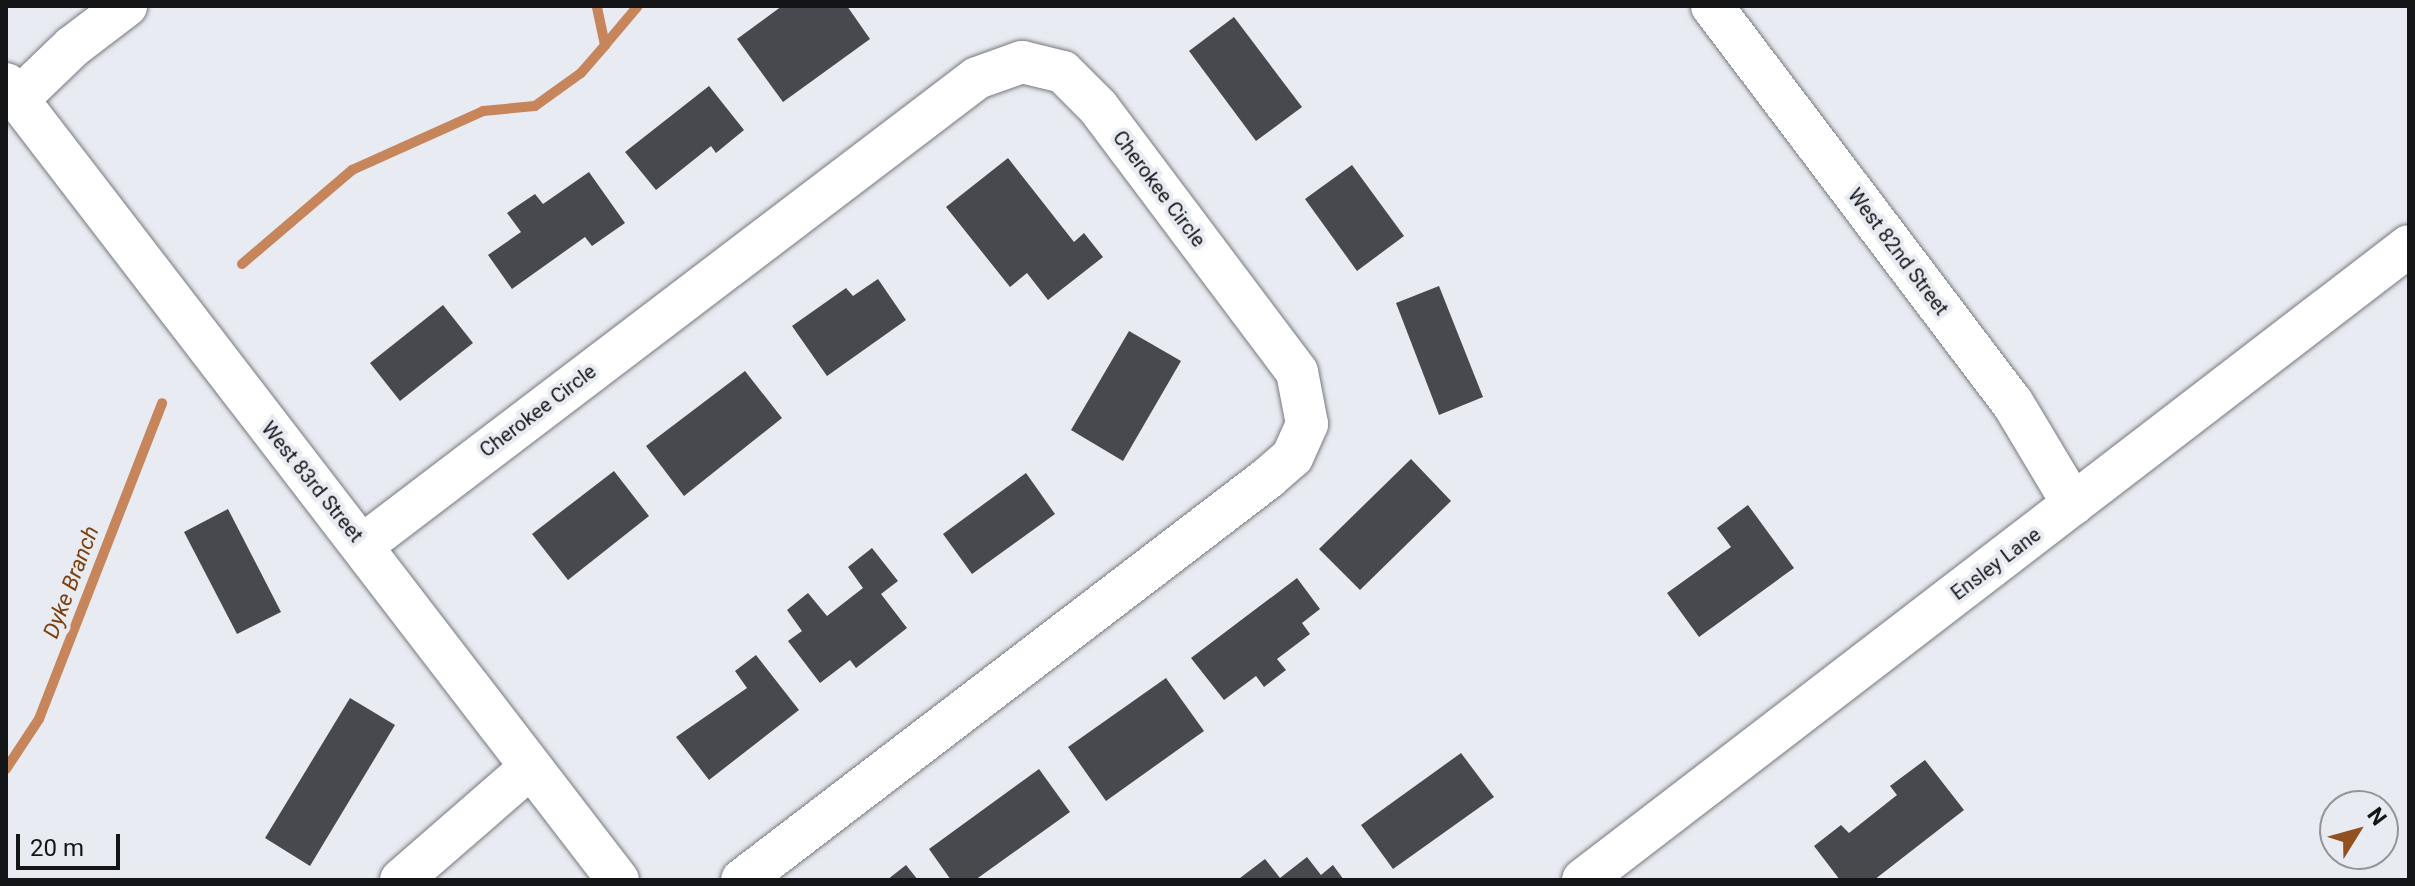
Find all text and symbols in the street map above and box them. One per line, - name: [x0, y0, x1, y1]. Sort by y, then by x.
- street label: Cherokee Circle: [1108, 126, 1210, 252]
- street label: West 82nd Street: [1843, 184, 1953, 320]
- street label: Cherokee Circle: [475, 360, 601, 462]
- street label: West 83rd Street: [256, 417, 368, 547]
- water label: Dyke Branch: [38, 522, 104, 642]
- street label: Ensley Lane: [1947, 523, 2045, 605]
- north arrow: [2319, 790, 2399, 870]
- text: N: [2362, 803, 2392, 830]
- scale bar: [20, 818, 124, 868]
- text: 20 m: [30, 834, 84, 862]

